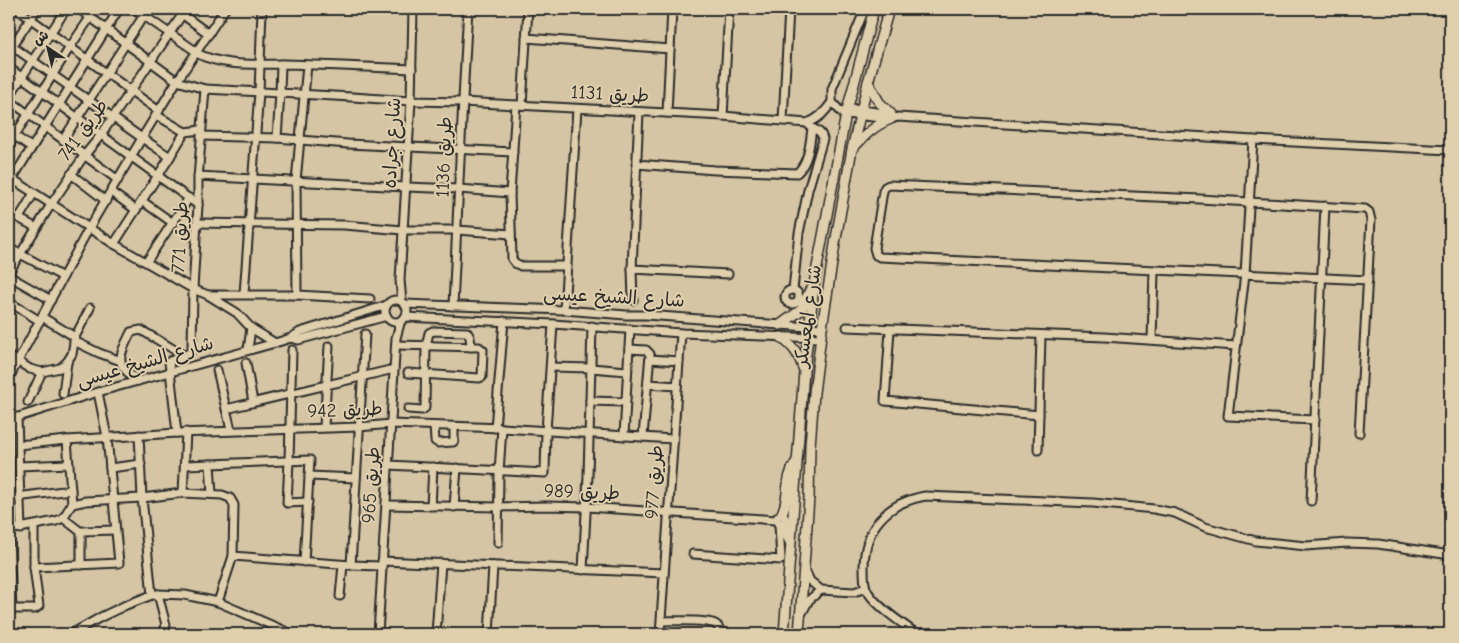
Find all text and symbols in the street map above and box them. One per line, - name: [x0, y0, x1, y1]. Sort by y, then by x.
- north arrow: [22, 22, 72, 72]
- text: ش: [30, 26, 52, 49]
- street label: طريق 1131: [570, 81, 650, 107]
- street label: طريق 741: [53, 95, 113, 165]
- street label: شارع جراده: [379, 97, 407, 189]
- street label: طريق 1136: [432, 116, 456, 198]
- street label: طريق 771: [167, 201, 193, 273]
- street label: شارع المعسكر: [790, 263, 828, 371]
- street label: شارع الشيخ عيسى: [543, 282, 685, 314]
- street label: شارع الشيخ عيسى: [74, 332, 217, 394]
- street label: طريق 942: [307, 398, 383, 422]
- street label: طريق 977: [640, 444, 668, 520]
- street label: طريق 965: [357, 446, 385, 524]
- street label: طريق 989: [544, 480, 620, 504]

